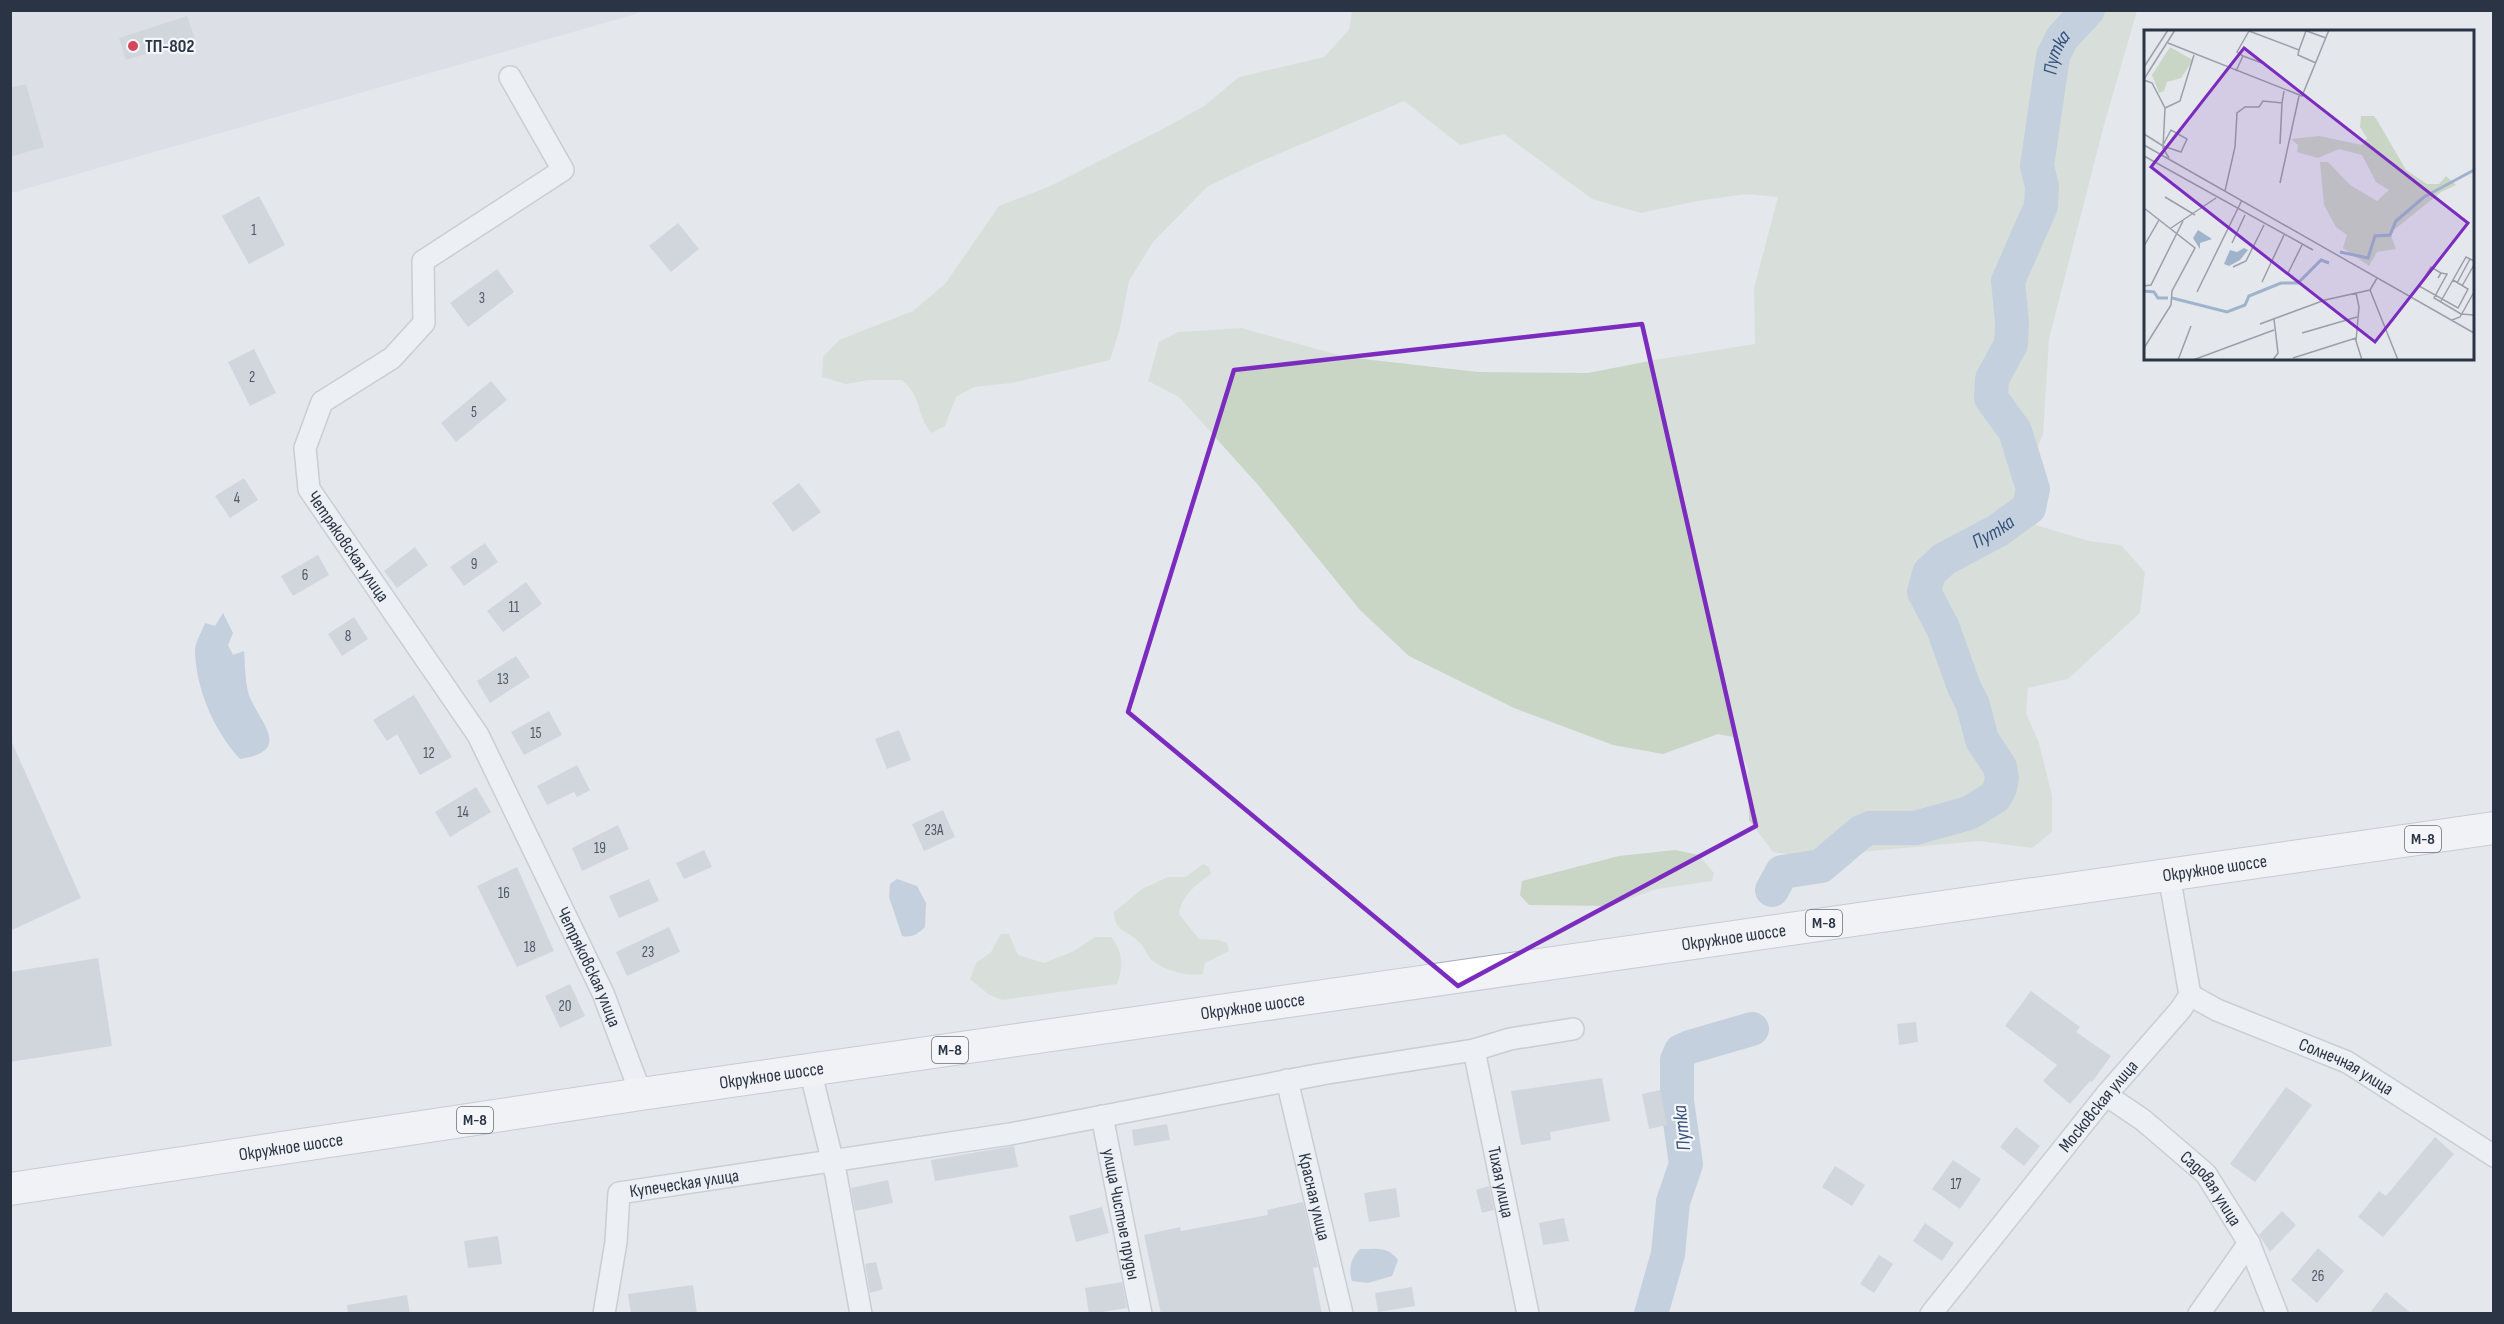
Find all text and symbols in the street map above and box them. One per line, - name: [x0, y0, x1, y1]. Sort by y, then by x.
- water label: Путка: [2038, 25, 2075, 76]
- inset map: [2144, 30, 2474, 360]
- place label: ТП-802: [145, 36, 194, 57]
- marker: ТП-802: [126, 39, 140, 53]
- house number: 1: [251, 221, 257, 240]
- house number: 3: [479, 289, 485, 308]
- house number: 2: [249, 368, 255, 387]
- house number: 5: [471, 403, 477, 422]
- street label: Четряковская улица: [303, 487, 394, 606]
- house number: 4: [234, 489, 240, 508]
- water label: Путка: [1968, 510, 2019, 554]
- house number: 9: [471, 555, 477, 574]
- house number: 6: [302, 566, 308, 585]
- house number: 11: [509, 598, 520, 617]
- house number: 8: [345, 627, 351, 646]
- house number: 13: [497, 670, 509, 689]
- house number: 15: [530, 724, 542, 743]
- house number: 12: [423, 744, 435, 763]
- house number: 14: [457, 803, 469, 822]
- house number: 23А: [925, 821, 944, 840]
- road number: М-8: [2405, 826, 2441, 852]
- house number: 19: [594, 839, 606, 858]
- street label: Окружное шоссе: [2161, 850, 2268, 886]
- house number: 16: [498, 884, 510, 903]
- street label: Четряковская улица: [552, 904, 625, 1030]
- road number: М-8: [1806, 910, 1842, 936]
- street label: Окружное шоссе: [1680, 919, 1787, 955]
- house number: 18: [524, 938, 536, 957]
- house number: 23: [642, 943, 654, 962]
- street label: Окружное шоссе: [1199, 988, 1306, 1024]
- house number: 20: [559, 997, 571, 1016]
- street label: Солнечная улица: [2296, 1033, 2397, 1099]
- road number: М-8: [932, 1037, 968, 1063]
- street label: Московская улица: [2054, 1056, 2142, 1156]
- street label: Окружное шоссе: [718, 1057, 825, 1093]
- water label: Путка: [1668, 1104, 1696, 1152]
- road number: М-8: [457, 1107, 493, 1133]
- street label: Окружное шоссе: [237, 1129, 344, 1165]
- street label: Тихая улица: [1484, 1145, 1519, 1220]
- street label: Садовая улица: [2176, 1146, 2246, 1230]
- street label: улица Чистые пруды: [1098, 1147, 1144, 1281]
- street label: Красная улица: [1294, 1151, 1335, 1243]
- street label: Купеческая улица: [628, 1165, 740, 1202]
- house number: 17: [1950, 1175, 1962, 1194]
- house number: 26: [2312, 1267, 2324, 1286]

